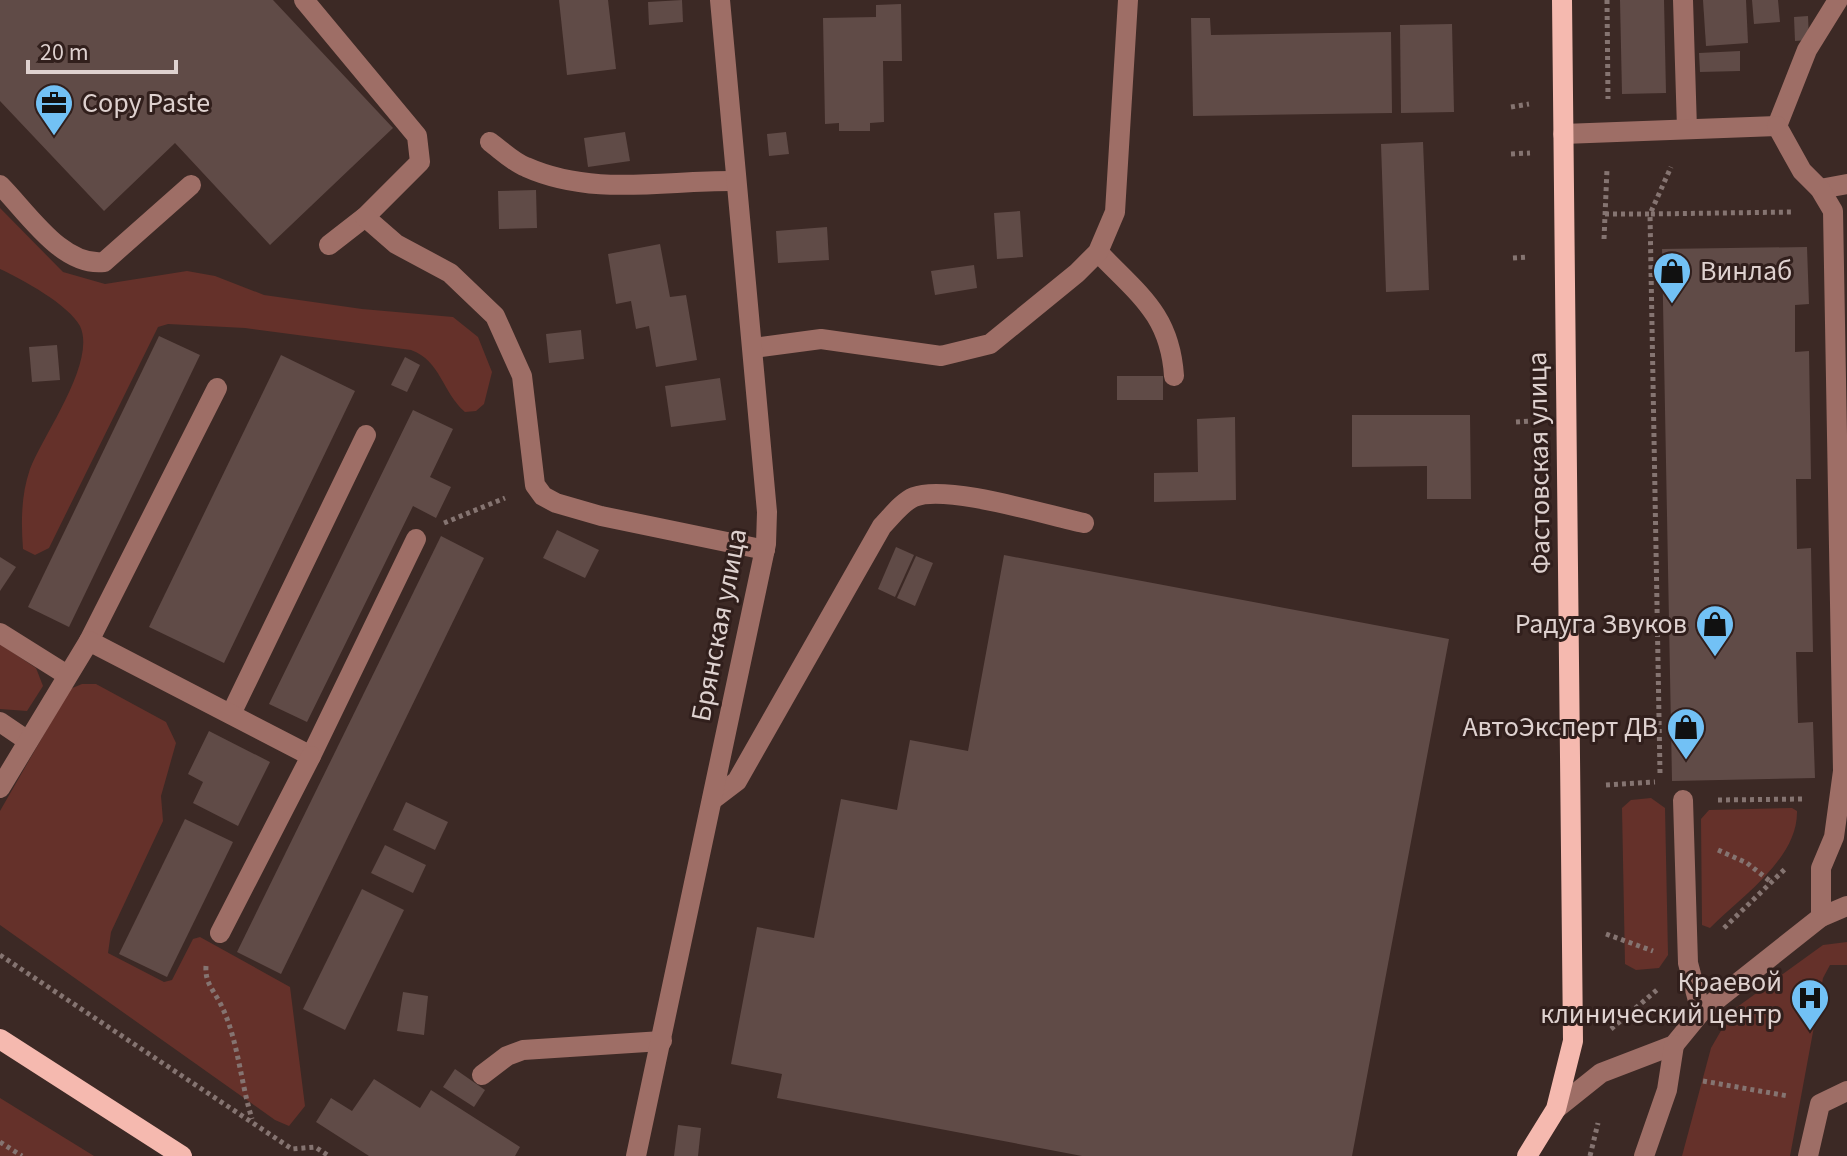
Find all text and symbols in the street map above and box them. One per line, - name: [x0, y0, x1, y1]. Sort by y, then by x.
- scale bar: [28, 24, 176, 74]
- text: 20 m: [40, 35, 89, 70]
- office icon: Copy Paste: [33, 82, 75, 137]
- place label: Copy Paste: [82, 83, 210, 123]
- shop icon: Винлаб: [1651, 250, 1693, 305]
- place label: Винлаб: [1700, 251, 1792, 291]
- street label: Фастовская улица: [1517, 352, 1561, 574]
- street label: Брянская улица: [681, 525, 757, 725]
- shop icon: Радуга Звуков: [1694, 603, 1736, 658]
- place label: Радуга Звуков: [1515, 604, 1687, 644]
- shop icon: АвтоЭксперт ДВ: [1665, 706, 1707, 761]
- place label: АвтоЭксперт ДВ: [1462, 707, 1658, 747]
- place label: Краевой клинический центр: [1540, 962, 1782, 1034]
- hospital icon: Краевой клинический центр: [1789, 977, 1831, 1032]

